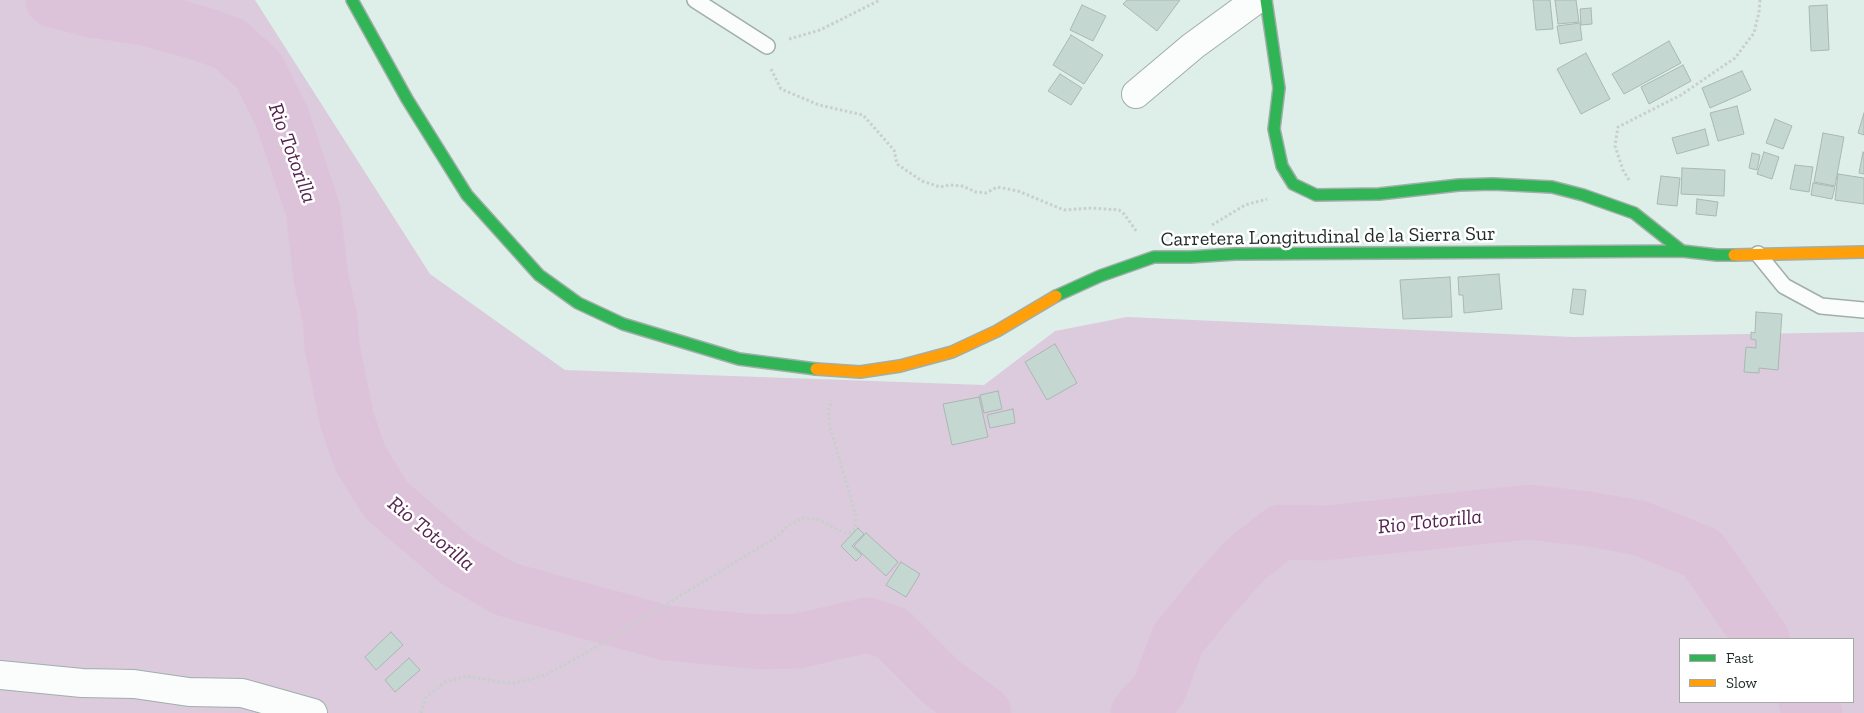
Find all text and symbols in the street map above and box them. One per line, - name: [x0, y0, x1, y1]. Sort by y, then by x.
- water label: Rio Totorilla: [262, 100, 322, 206]
- street label: Carretera Longitudinal de la Sierra Sur: [1160, 222, 1496, 252]
- water label: Rio Totorilla: [382, 491, 480, 577]
- water label: Rio Totorilla: [1377, 504, 1483, 540]
- legend: [1679, 638, 1854, 703]
- text: Fast: [1726, 649, 1754, 667]
- text: Slow: [1726, 674, 1757, 692]

